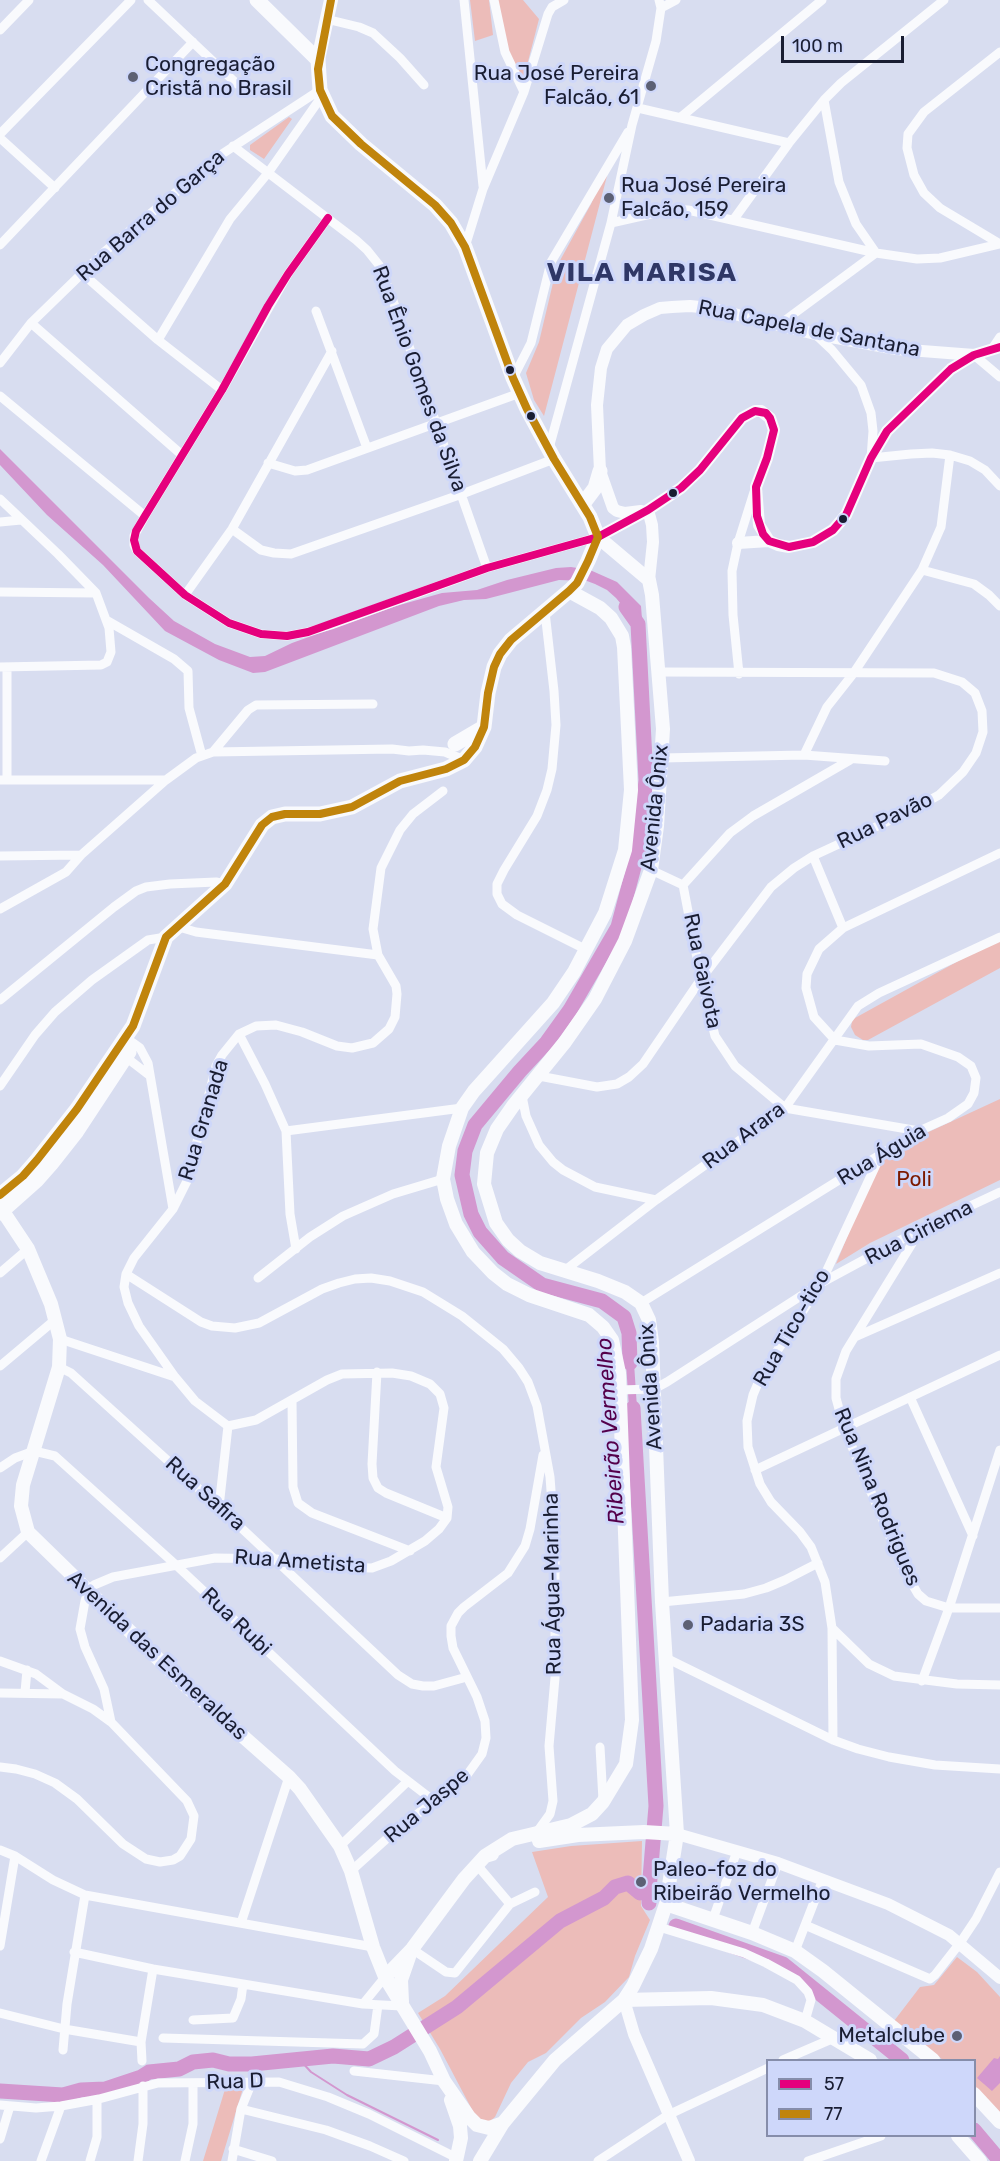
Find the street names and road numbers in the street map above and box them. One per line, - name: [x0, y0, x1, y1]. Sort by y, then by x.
- street label: Rua Barra do Garça: [72, 145, 230, 287]
- street label: Rua Ênio Gomes da Silva: [366, 262, 472, 496]
- street label: Rua Capela de Santana: [696, 295, 922, 363]
- street label: Avenida Ônix: [636, 744, 674, 872]
- street label: Rua Pavão: [833, 787, 937, 855]
- street label: Rua Gaivota: [678, 911, 726, 1031]
- street label: Rua Granada: [174, 1056, 234, 1184]
- street label: Rua Arara: [698, 1097, 790, 1175]
- street label: Rua Águia: [833, 1119, 931, 1191]
- street label: Rua Ciriema: [861, 1195, 977, 1271]
- street label: Rua Tico-tico: [748, 1265, 836, 1391]
- street label: Avenida Ônix: [634, 1323, 668, 1451]
- street label: Rua Nina Rodrigues: [828, 1404, 926, 1590]
- street label: Rua Safira: [160, 1452, 250, 1536]
- street label: Rua Água-Marinha: [539, 1493, 567, 1675]
- street label: Rua Ametista: [234, 1545, 366, 1579]
- street label: Avenida das Esmeraldas: [62, 1566, 252, 1746]
- street label: Rua Rubi: [196, 1583, 276, 1661]
- street label: Rua Jaspe: [379, 1763, 475, 1849]
- street label: Rua D: [206, 2068, 264, 2096]

